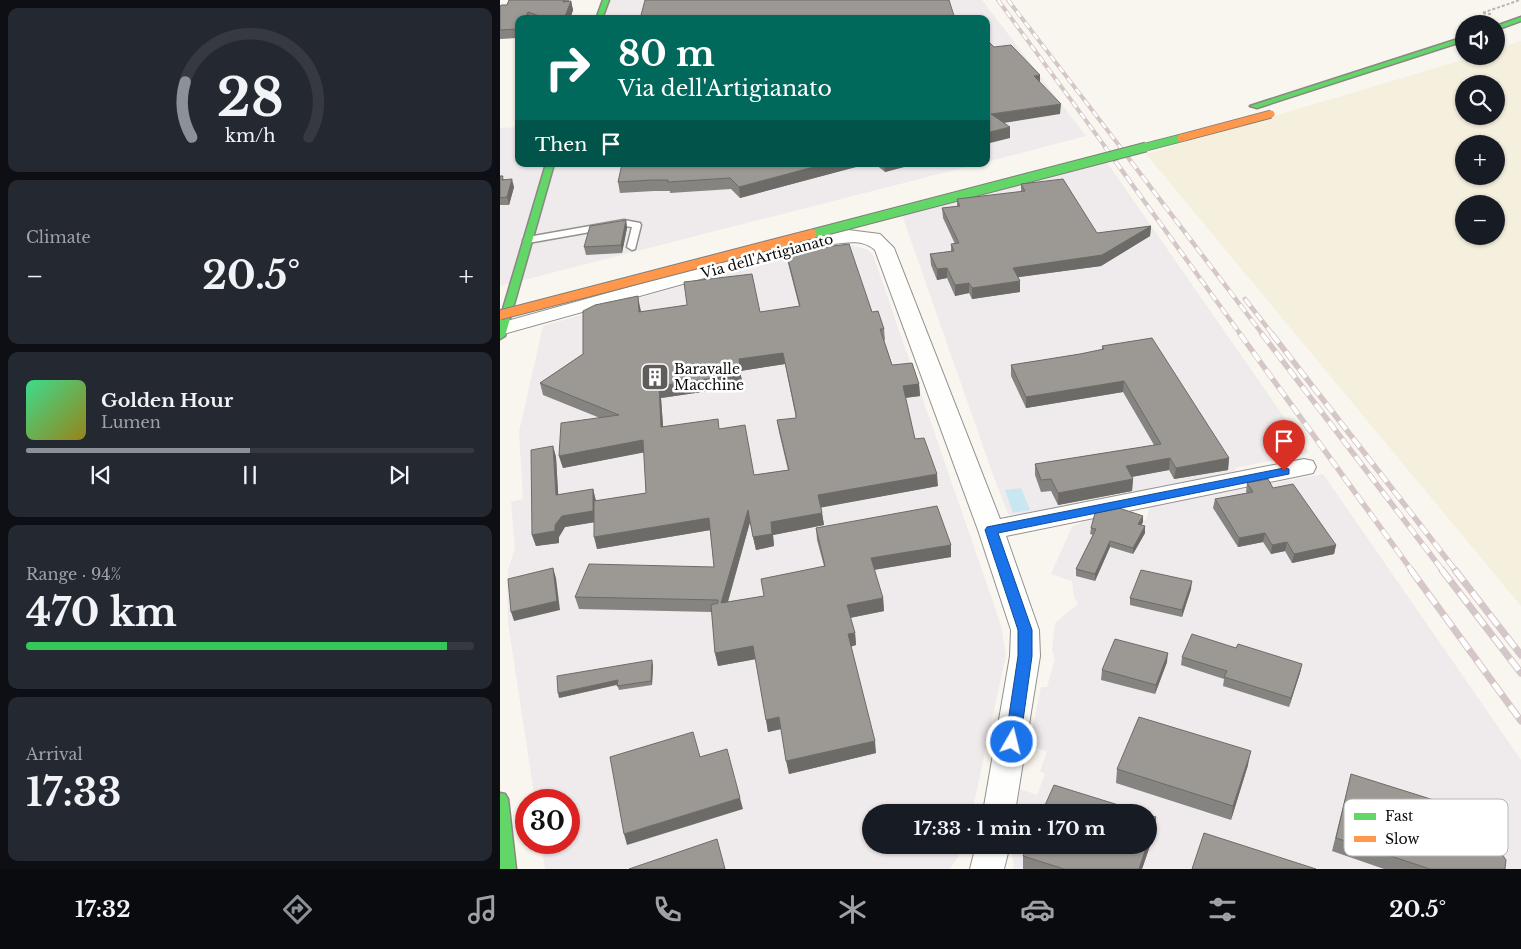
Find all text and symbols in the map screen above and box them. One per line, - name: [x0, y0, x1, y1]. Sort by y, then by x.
- map controls: [1455, 15, 1505, 245]
- button: sound: [1455, 15, 1505, 65]
- text: 80 m: [618, 32, 715, 75]
- icon: right: [535, 35, 600, 100]
- text: 28: [217, 66, 283, 130]
- text: Via dell'Artigianato: [618, 75, 832, 102]
- button: search: [1455, 75, 1505, 125]
- text: km/h: [225, 125, 275, 147]
- icon: arrive: [597, 130, 625, 158]
- text: Then: [535, 133, 587, 156]
- button: +: [1455, 135, 1505, 185]
- button: −: [1455, 195, 1505, 245]
- text: Climate: [26, 227, 91, 247]
- street label: Via dell'Artigianato: [698, 230, 835, 283]
- text: 20.5°: [202, 252, 300, 299]
- text: −: [26, 259, 44, 294]
- text: +: [459, 259, 474, 294]
- place label: Baravalle Macchine: [674, 360, 744, 394]
- building icon: Baravalle Macchine: [640, 362, 670, 392]
- text: Golden Hour: [101, 389, 233, 412]
- text: Lumen: [101, 412, 161, 432]
- pin: [1263, 420, 1305, 471]
- icon: arrive: [1270, 427, 1298, 455]
- icon: previous: [87, 461, 115, 489]
- icon: pause: [236, 461, 264, 489]
- icon: next: [385, 461, 413, 489]
- text: Range · 94%: [26, 564, 121, 584]
- text: 470 km: [26, 589, 177, 636]
- position arrow: [985, 715, 1037, 767]
- text: Arrival: [26, 744, 83, 764]
- text: 17:33: [26, 769, 121, 816]
- speed limit sign: 30: [515, 789, 580, 854]
- legend: [1344, 799, 1508, 856]
- text: Fast: [1385, 807, 1414, 825]
- text: 17:33 · 1 min · 170 m: [913, 817, 1106, 840]
- text: Slow: [1385, 830, 1419, 848]
- icon: directions: [280, 892, 315, 927]
- icon: music: [465, 892, 500, 927]
- icon: phone: [650, 892, 685, 927]
- icon: climate: [835, 892, 870, 927]
- icon: car: [1020, 892, 1055, 927]
- icon: filters: [1205, 892, 1240, 927]
- text: 17:32: [75, 896, 130, 923]
- text: 20.5°: [1389, 896, 1446, 923]

